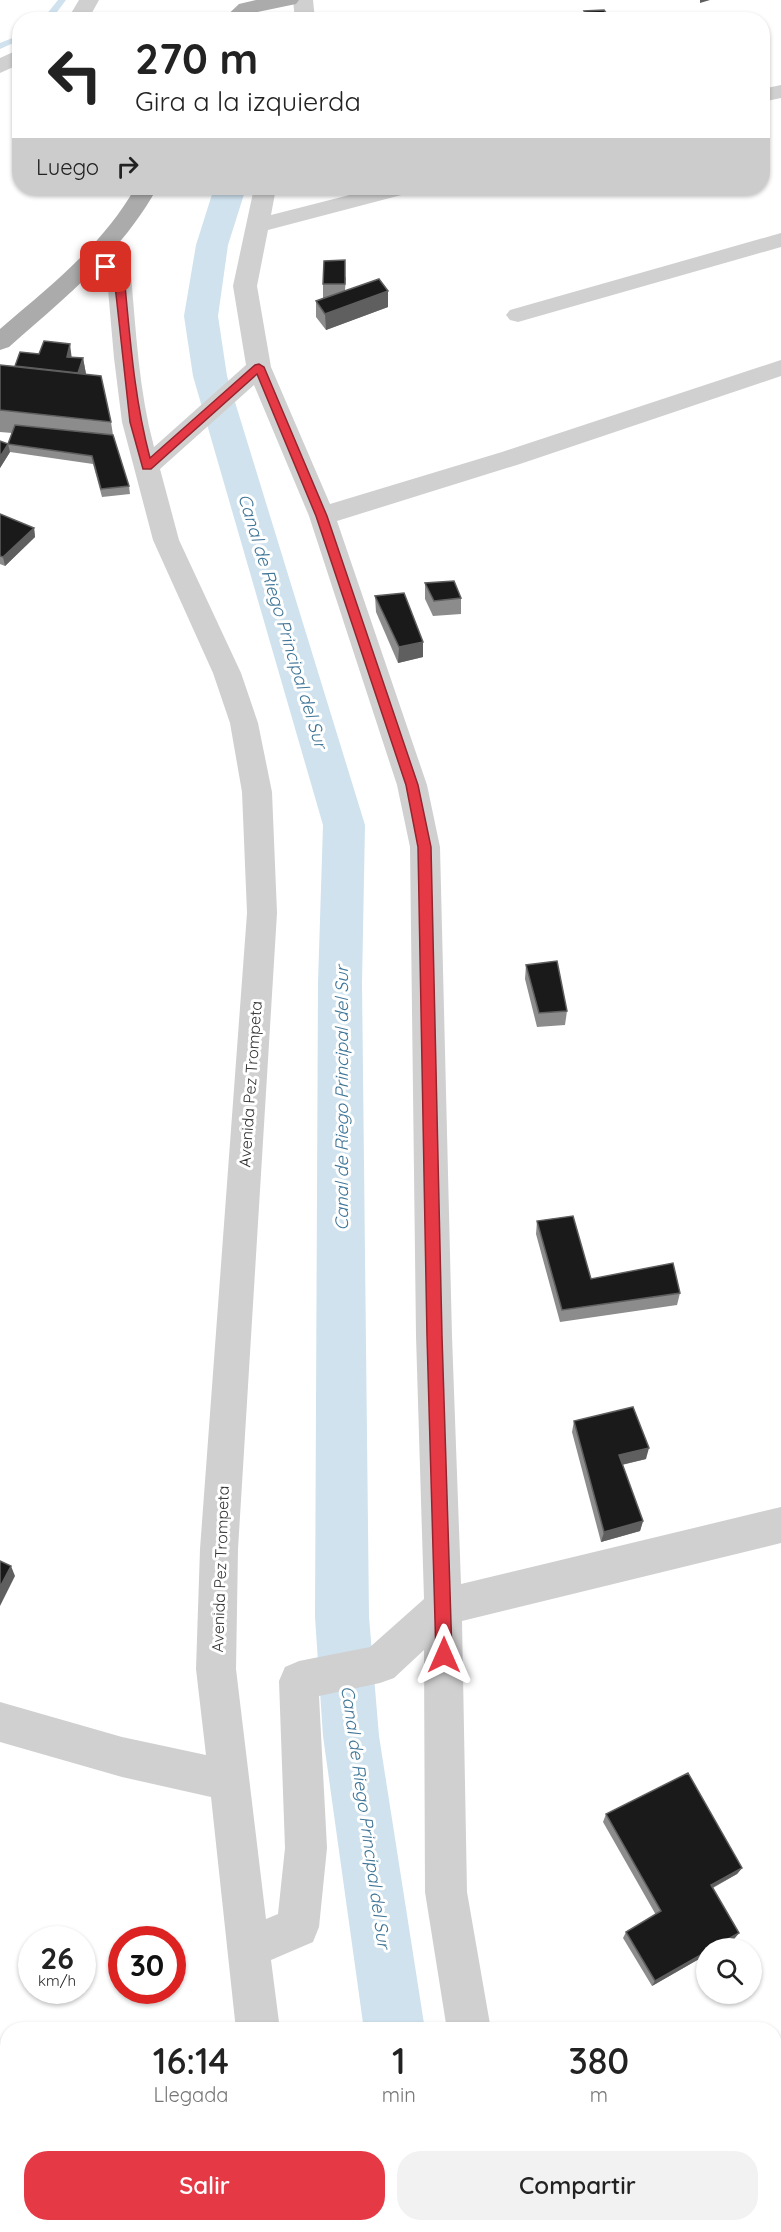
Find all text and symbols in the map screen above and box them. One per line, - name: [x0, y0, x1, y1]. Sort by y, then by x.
- text: 270 m: [135, 32, 258, 85]
- icon: left: [36, 36, 114, 114]
- text: Gira a la izquierda: [135, 84, 361, 118]
- icon: right: [111, 150, 144, 183]
- text: Luego: [36, 153, 99, 181]
- pin: [80, 241, 131, 292]
- icon: arrive: [89, 250, 122, 283]
- water label: Canal de Riego Principal del Sur: [233, 491, 333, 753]
- water label: Canal de Riego Principal del Sur: [330, 963, 353, 1231]
- street label: Avenida Pez Trompeta: [234, 1000, 266, 1168]
- street label: Avenida Pez Trompeta: [207, 1485, 233, 1653]
- position arrow: [412, 1623, 476, 1687]
- water label: Canal de Riego Principal del Sur: [336, 1684, 396, 1952]
- speed limit sign: 30: [108, 1926, 186, 2004]
- map controls: [696, 1938, 762, 2004]
- button: search: [696, 1938, 762, 2004]
- text: 26: [40, 1939, 74, 1977]
- text: km/h: [38, 1971, 76, 1990]
- text: 16:14: [153, 2038, 229, 2083]
- text: 1: [392, 2038, 406, 2083]
- text: 380: [569, 2038, 629, 2083]
- text: Llegada: [153, 2082, 228, 2107]
- text: min: [382, 2082, 416, 2107]
- text: m: [590, 2082, 608, 2107]
- button: Salir: [24, 2151, 385, 2220]
- button: Compartir: [397, 2151, 758, 2220]

